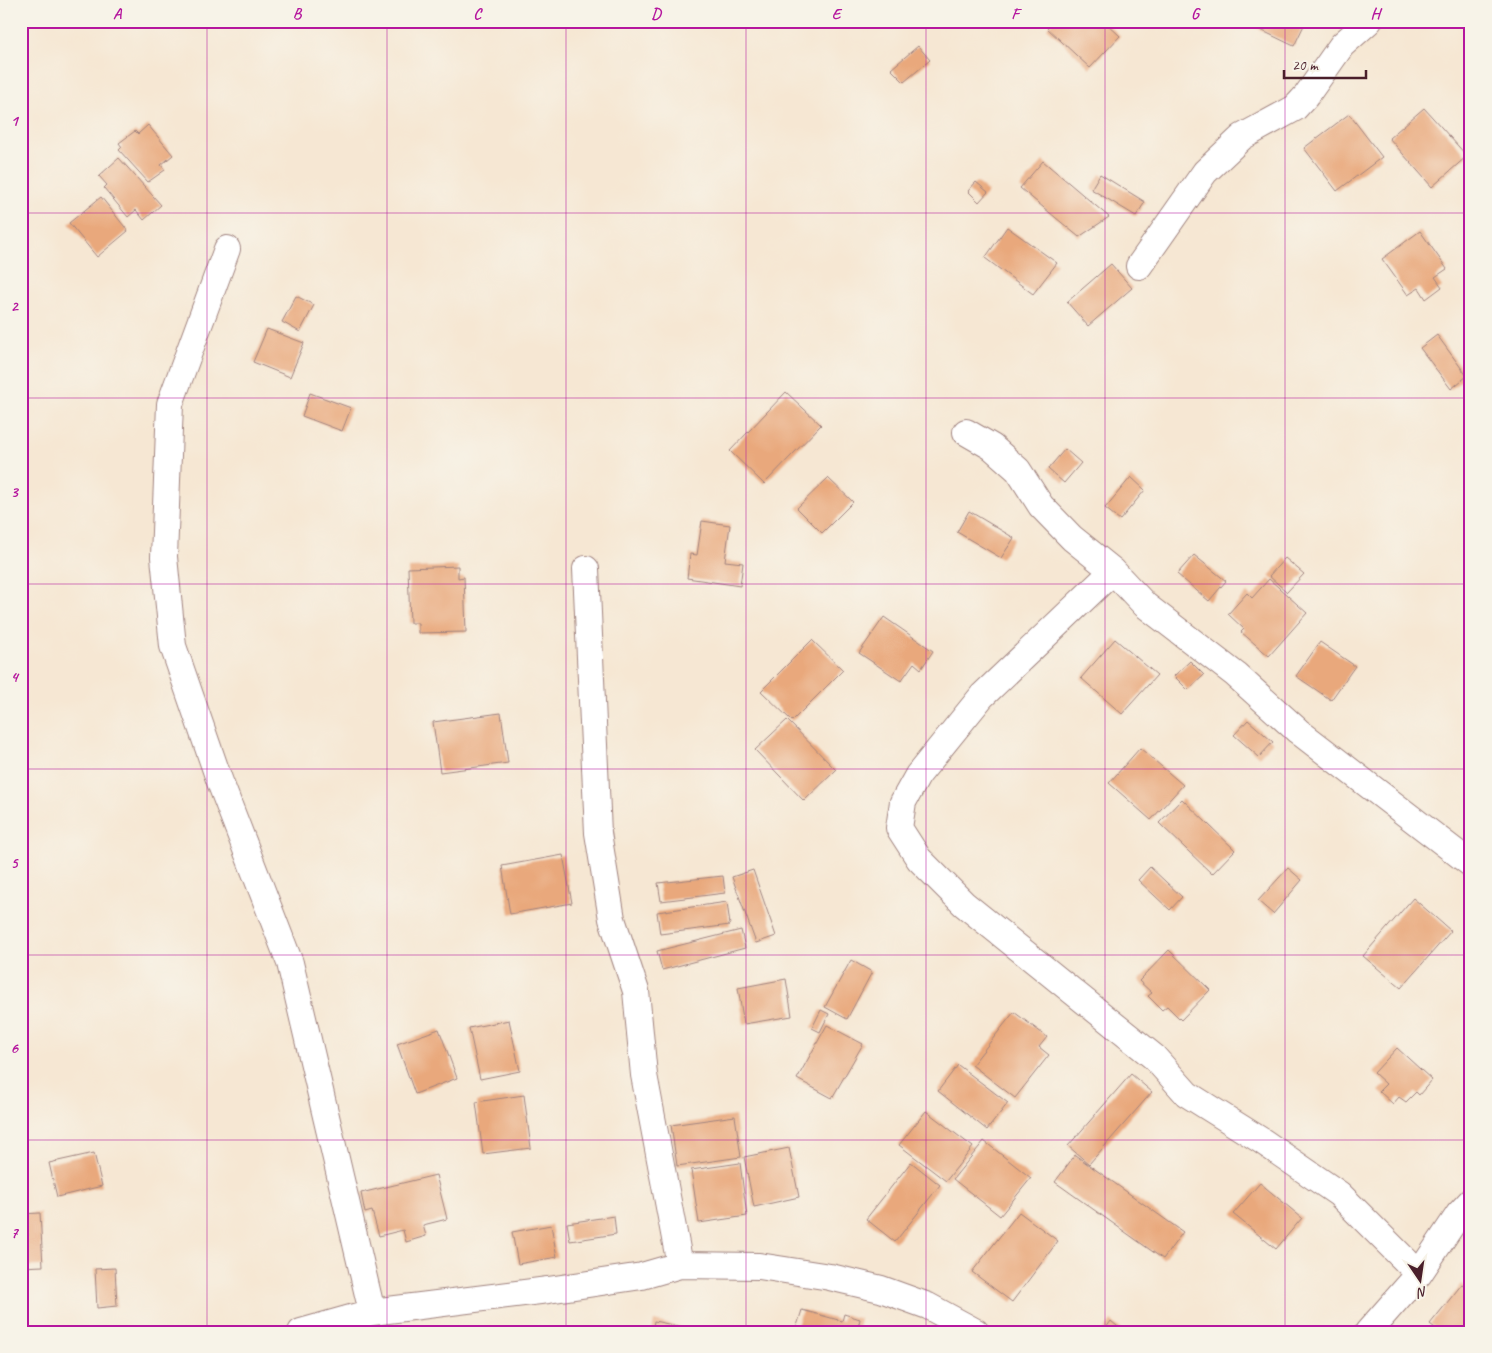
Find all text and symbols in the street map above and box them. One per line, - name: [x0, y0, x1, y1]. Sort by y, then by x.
- text: A: [113, 4, 123, 24]
- text: B: [293, 4, 303, 24]
- text: C: [473, 4, 483, 24]
- text: D: [651, 4, 662, 24]
- text: E: [832, 4, 843, 24]
- text: F: [1011, 4, 1022, 24]
- text: G: [1191, 4, 1201, 24]
- text: H: [1370, 4, 1382, 24]
- scale bar: [1284, 48, 1367, 80]
- text: 20 m: [1292, 56, 1319, 75]
- text: 1: [10, 111, 19, 131]
- text: 2: [10, 296, 19, 316]
- text: 3: [10, 482, 19, 502]
- text: 4: [10, 667, 19, 687]
- text: 5: [11, 853, 20, 873]
- text: 6: [10, 1038, 19, 1058]
- text: 7: [10, 1223, 19, 1243]
- north arrow: [1394, 1256, 1444, 1306]
- text: N: [1414, 1283, 1429, 1302]

